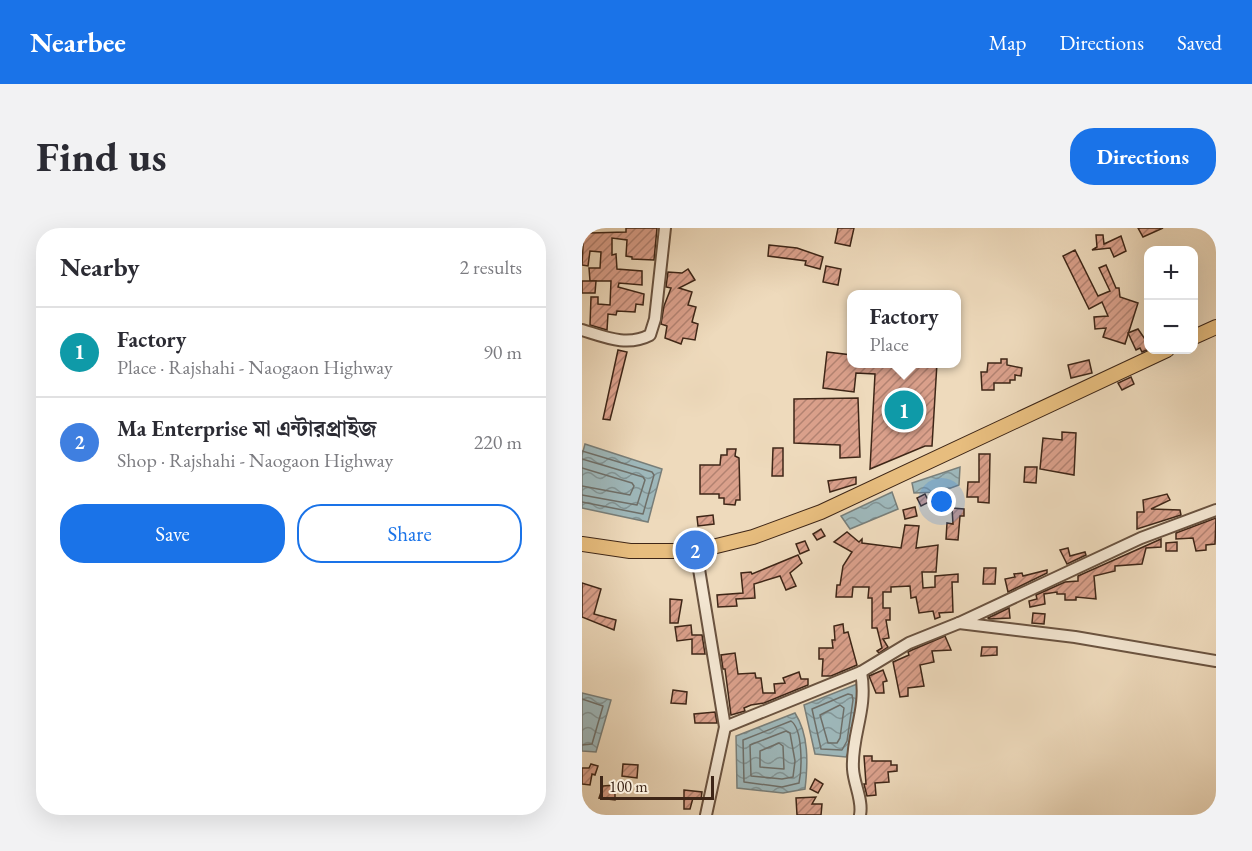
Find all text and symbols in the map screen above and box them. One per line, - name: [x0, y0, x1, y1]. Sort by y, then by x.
- text: Nearbee: [30, 24, 126, 60]
- text: Map: [989, 29, 1026, 56]
- text: Directions: [1059, 29, 1144, 56]
- text: Saved: [1177, 29, 1222, 56]
- button: Directions: [1070, 128, 1216, 185]
- text: Find us: [36, 129, 167, 184]
- map controls: [1144, 246, 1198, 354]
- button: +: [1144, 246, 1198, 300]
- text: Nearby: [60, 250, 140, 284]
- text: 2 results: [459, 254, 522, 280]
- popup: [847, 290, 961, 368]
- button: −: [1144, 300, 1198, 354]
- text: Factory: [869, 302, 939, 331]
- text: Factory: [117, 325, 186, 354]
- text: Place: [869, 331, 909, 357]
- text: 1: [74, 339, 85, 365]
- text: 90 m: [483, 339, 522, 365]
- text: Place · Rajshahi - Naogaon Highway: [117, 354, 393, 380]
- pin: 1: [884, 388, 924, 432]
- text: Ma Enterprise মা এন্টারপ্রাইজ: [117, 414, 377, 443]
- text: 2: [74, 429, 85, 455]
- text: 220 m: [474, 429, 522, 455]
- text: Shop · Rajshahi - Naogaon Highway: [117, 447, 393, 473]
- your location: [927, 487, 956, 516]
- button: Save: [60, 504, 285, 563]
- button: Share: [297, 504, 522, 563]
- pin: 2: [676, 528, 714, 572]
- scale bar: [600, 773, 714, 800]
- text: 100 m: [609, 776, 648, 797]

